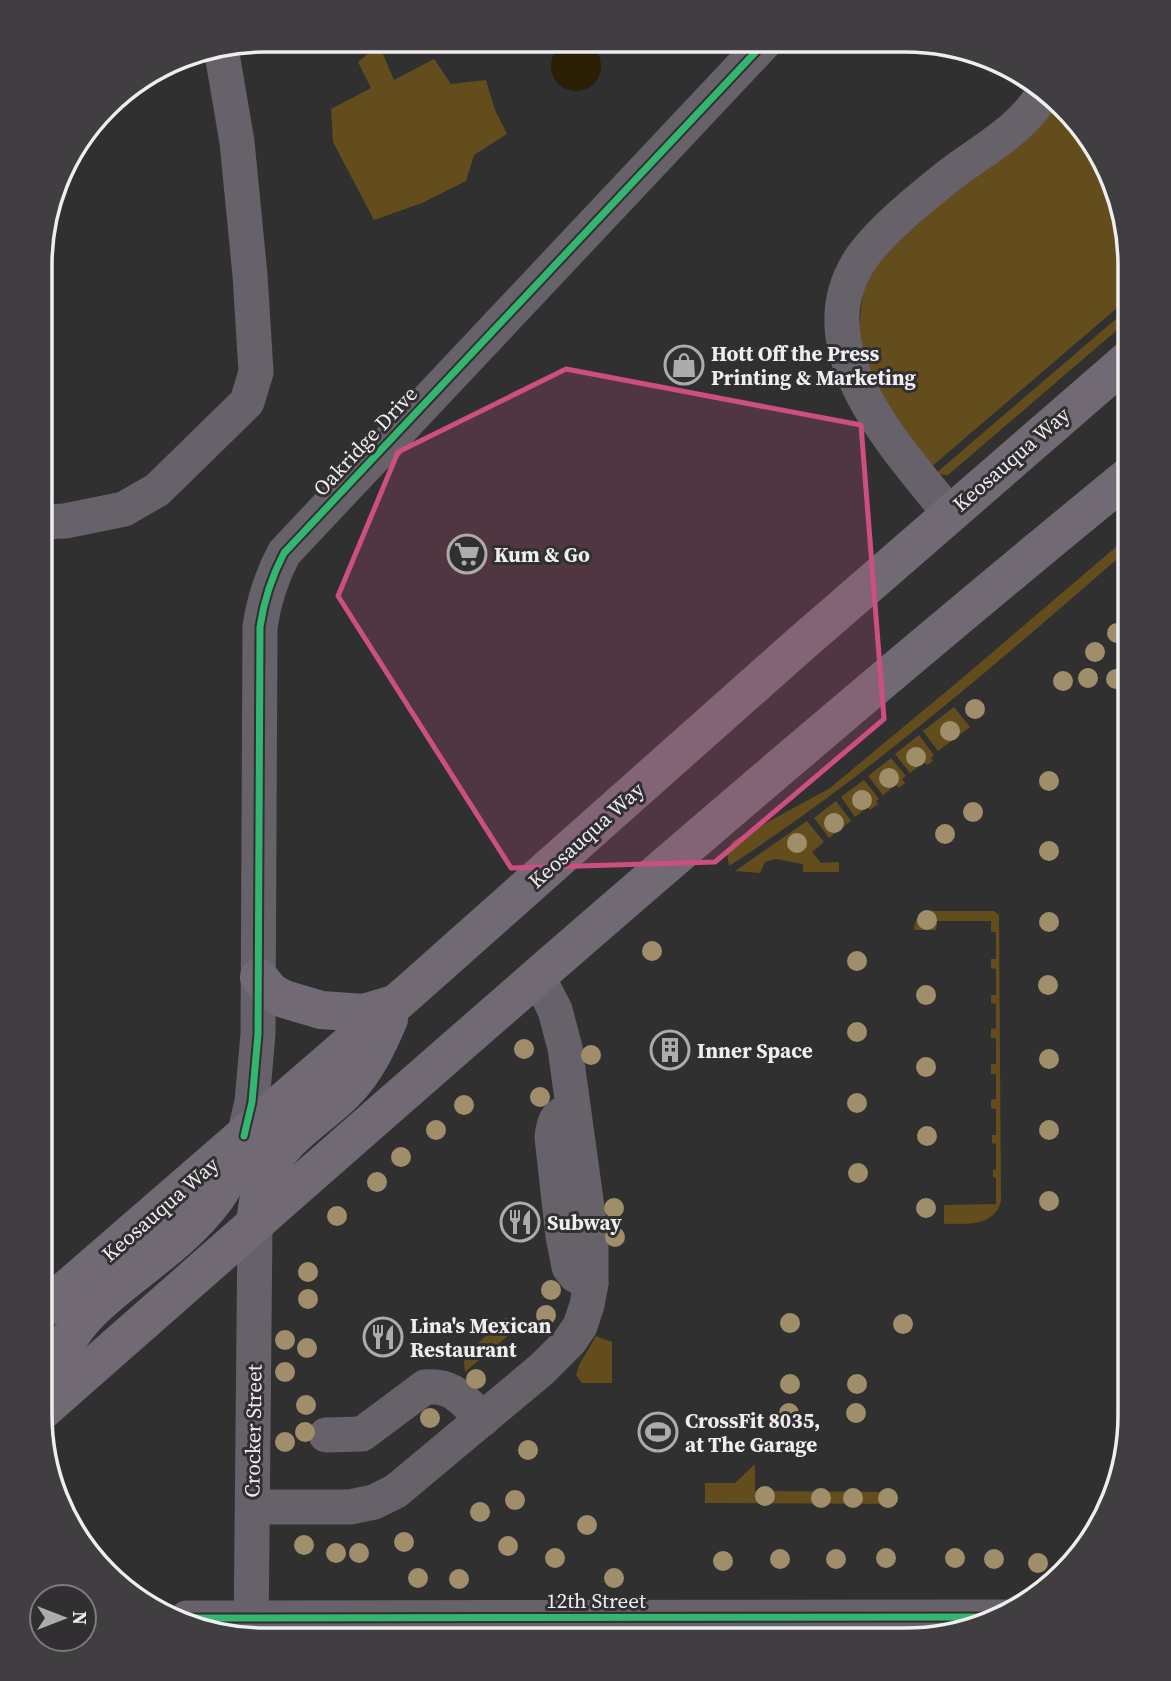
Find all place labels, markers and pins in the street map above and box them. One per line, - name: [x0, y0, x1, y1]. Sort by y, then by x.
- place label: Hott Off the Press Printing & Marketing: [711, 339, 917, 392]
- shop icon: Hott Off the Press Printing & Marketing: [663, 344, 705, 386]
- supermarket icon: Kum & Go: [446, 533, 488, 575]
- place label: Kum & Go: [494, 540, 590, 569]
- building icon: Inner Space: [649, 1029, 691, 1071]
- place label: Inner Space: [697, 1036, 813, 1065]
- restaurant icon: Subway: [499, 1201, 541, 1243]
- place label: Subway: [547, 1208, 622, 1237]
- place label: Lina's Mexican Restaurant: [410, 1311, 552, 1364]
- restaurant icon: Lina's Mexican Restaurant: [362, 1316, 404, 1358]
- place label: CrossFit 8035, at The Garage: [685, 1406, 820, 1459]
- sports icon: CrossFit 8035, at The Garage: [637, 1411, 679, 1453]

